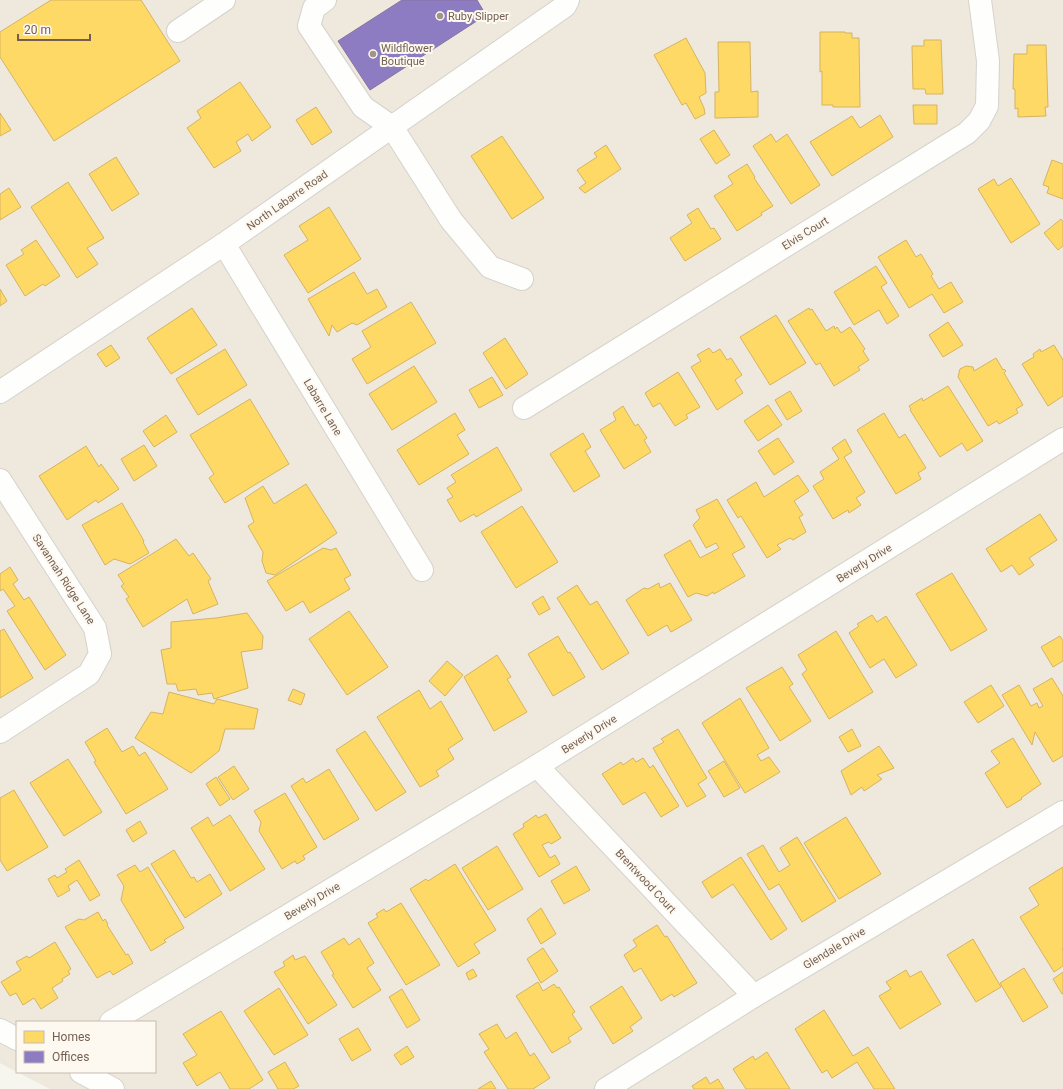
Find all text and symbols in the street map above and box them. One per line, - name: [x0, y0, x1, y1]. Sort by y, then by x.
- place label: Ruby Slipper: [448, 10, 509, 23]
- marker: Ruby Slipper: [435, 11, 445, 21]
- scale bar: [18, 16, 90, 42]
- text: 20 m: [24, 23, 51, 37]
- place label: Wildflower Boutique: [381, 42, 433, 68]
- marker: Wildflower Boutique: [368, 49, 378, 59]
- street label: North Labarre Road: [244, 168, 330, 233]
- street label: Elvis Court: [780, 214, 831, 253]
- street label: Labarre Lane: [301, 377, 345, 438]
- street label: Savannah Ridge Lane: [30, 532, 98, 627]
- street label: Beverly Drive: [834, 541, 894, 586]
- street label: Beverly Drive: [559, 712, 619, 757]
- street label: Brentwood Court: [613, 847, 679, 916]
- street label: Beverly Drive: [282, 880, 343, 923]
- street label: Glendale Drive: [801, 925, 868, 972]
- legend: [16, 1021, 156, 1073]
- text: Homes: [52, 1030, 90, 1044]
- text: Offices: [52, 1050, 89, 1064]

